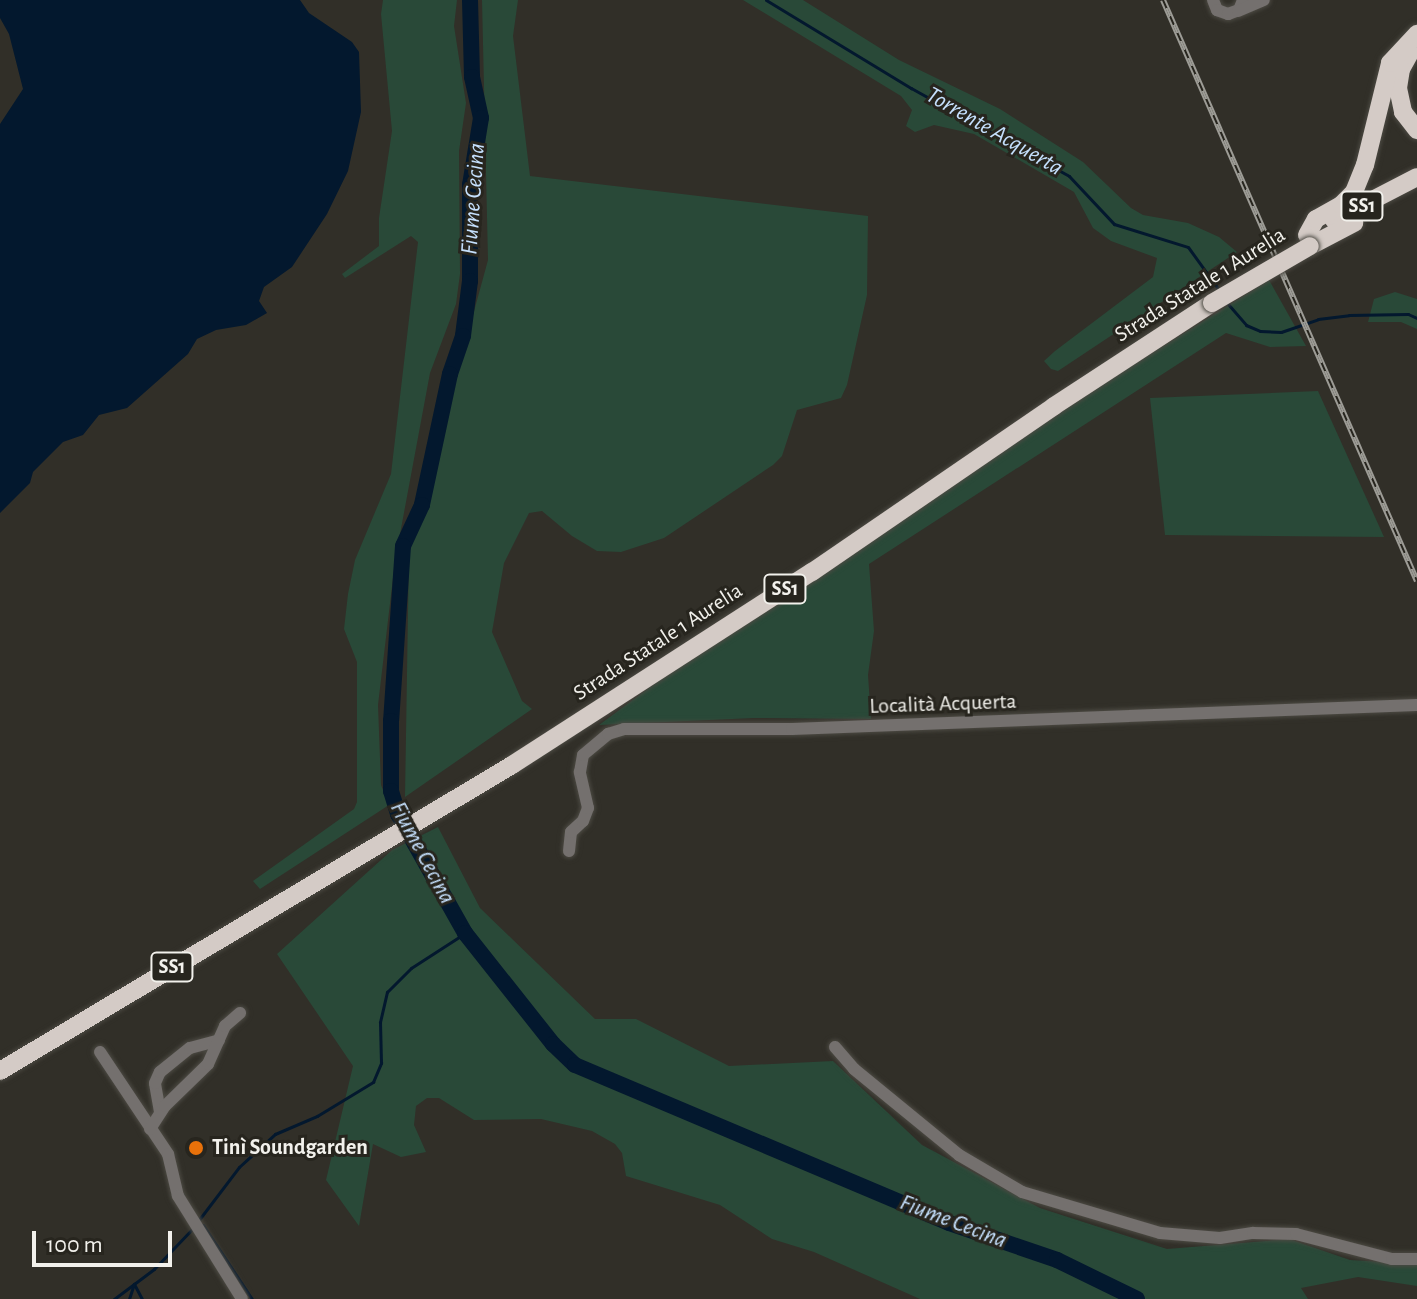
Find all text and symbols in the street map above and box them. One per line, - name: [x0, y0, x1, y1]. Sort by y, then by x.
- water label: Torrente Acquerta: [920, 81, 1068, 183]
- water label: Fiume Cecina: [456, 142, 492, 256]
- road number: SS1: [1340, 190, 1384, 222]
- street label: Strada Statale 1 Aurelia: [1110, 222, 1290, 348]
- road number: SS1: [763, 573, 807, 605]
- street label: Strada Statale 1 Aurelia: [569, 578, 747, 706]
- street label: Località Acquerta: [869, 688, 1017, 720]
- water label: Fiume Cecina: [383, 797, 461, 909]
- road number: SS1: [150, 951, 194, 983]
- place label: Tinì Soundgarden: [212, 1135, 368, 1161]
- marker: Tinì Soundgarden: [187, 1139, 205, 1157]
- water label: Fiume Cecina: [896, 1188, 1010, 1256]
- scale bar: [36, 1215, 176, 1265]
- text: 100 m: [46, 1233, 103, 1257]

